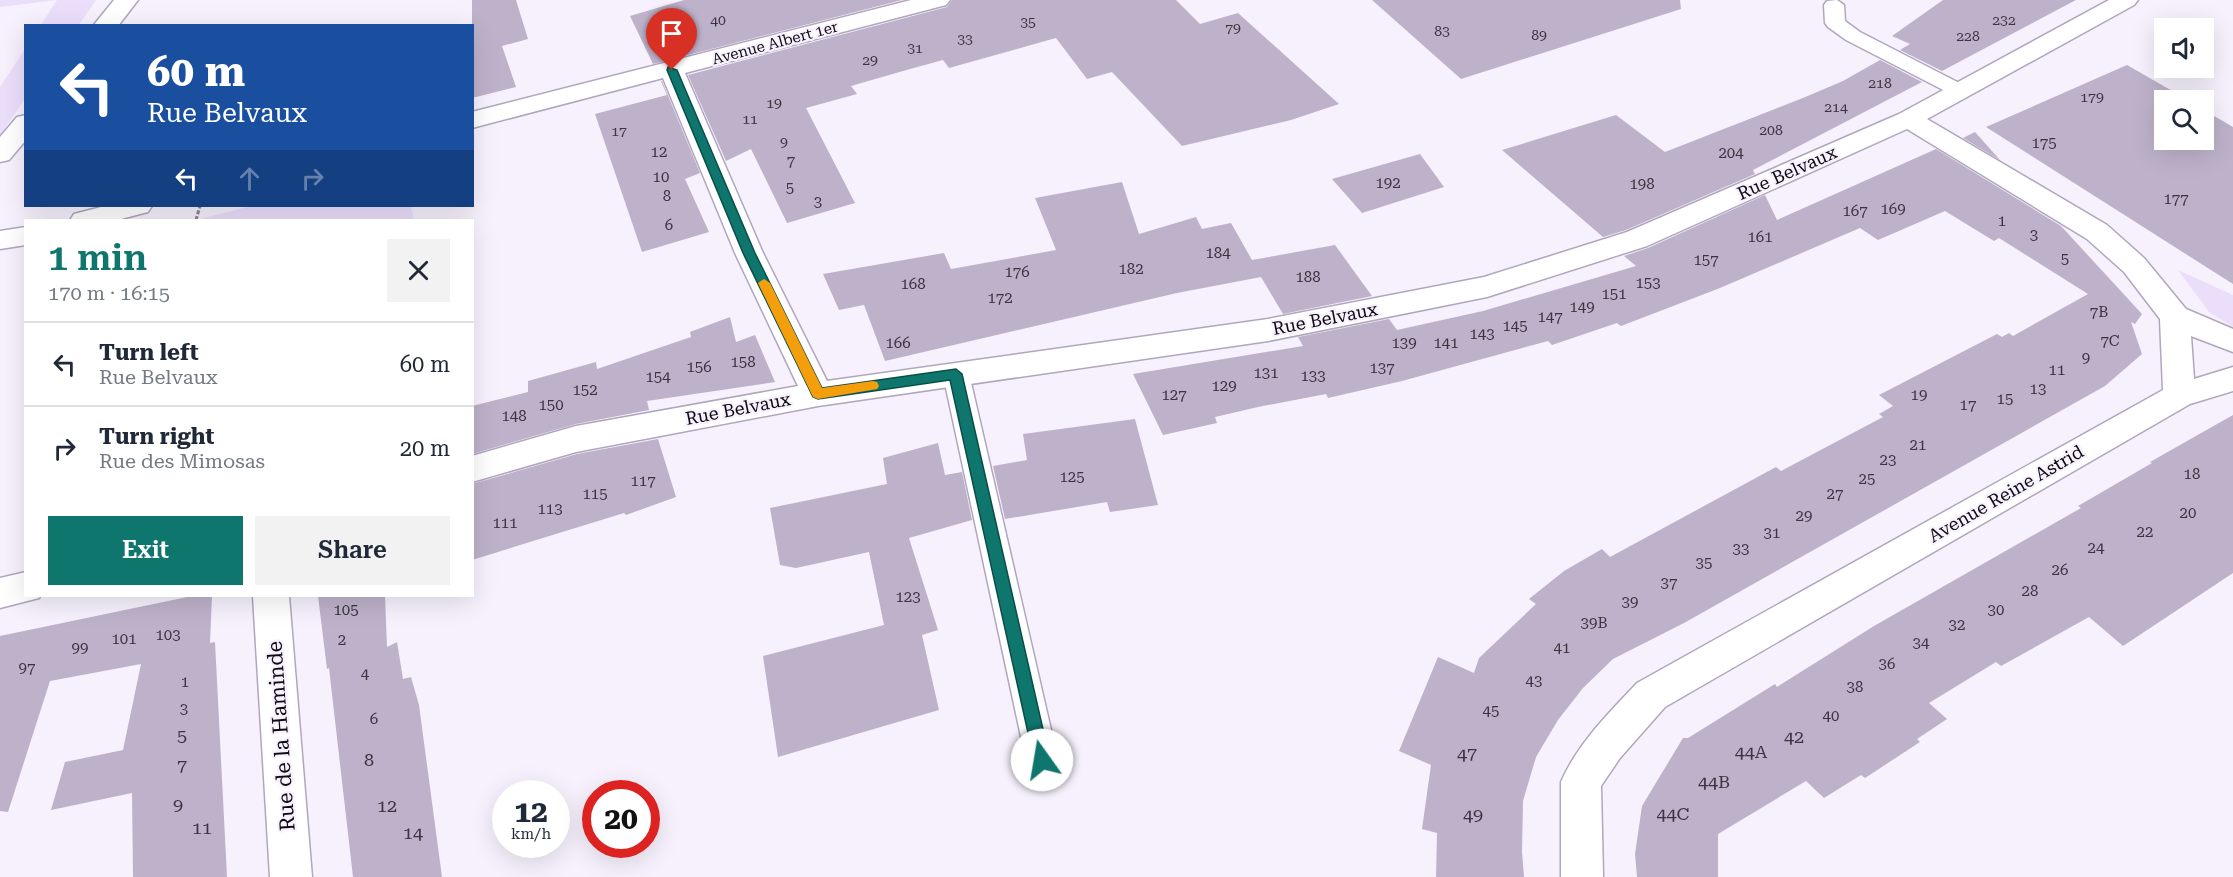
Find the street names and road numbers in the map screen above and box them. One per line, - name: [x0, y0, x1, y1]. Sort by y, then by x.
- street label: Avenue Albert 1er: [710, 18, 840, 68]
- street label: Rue Belvaux: [1734, 141, 1840, 204]
- street label: Rue Belvaux: [1271, 298, 1380, 339]
- street label: Rue Belvaux: [684, 388, 793, 429]
- street label: Avenue Reine Astrid: [1924, 440, 2087, 547]
- street label: Rue de la Haminde: [262, 640, 300, 832]

